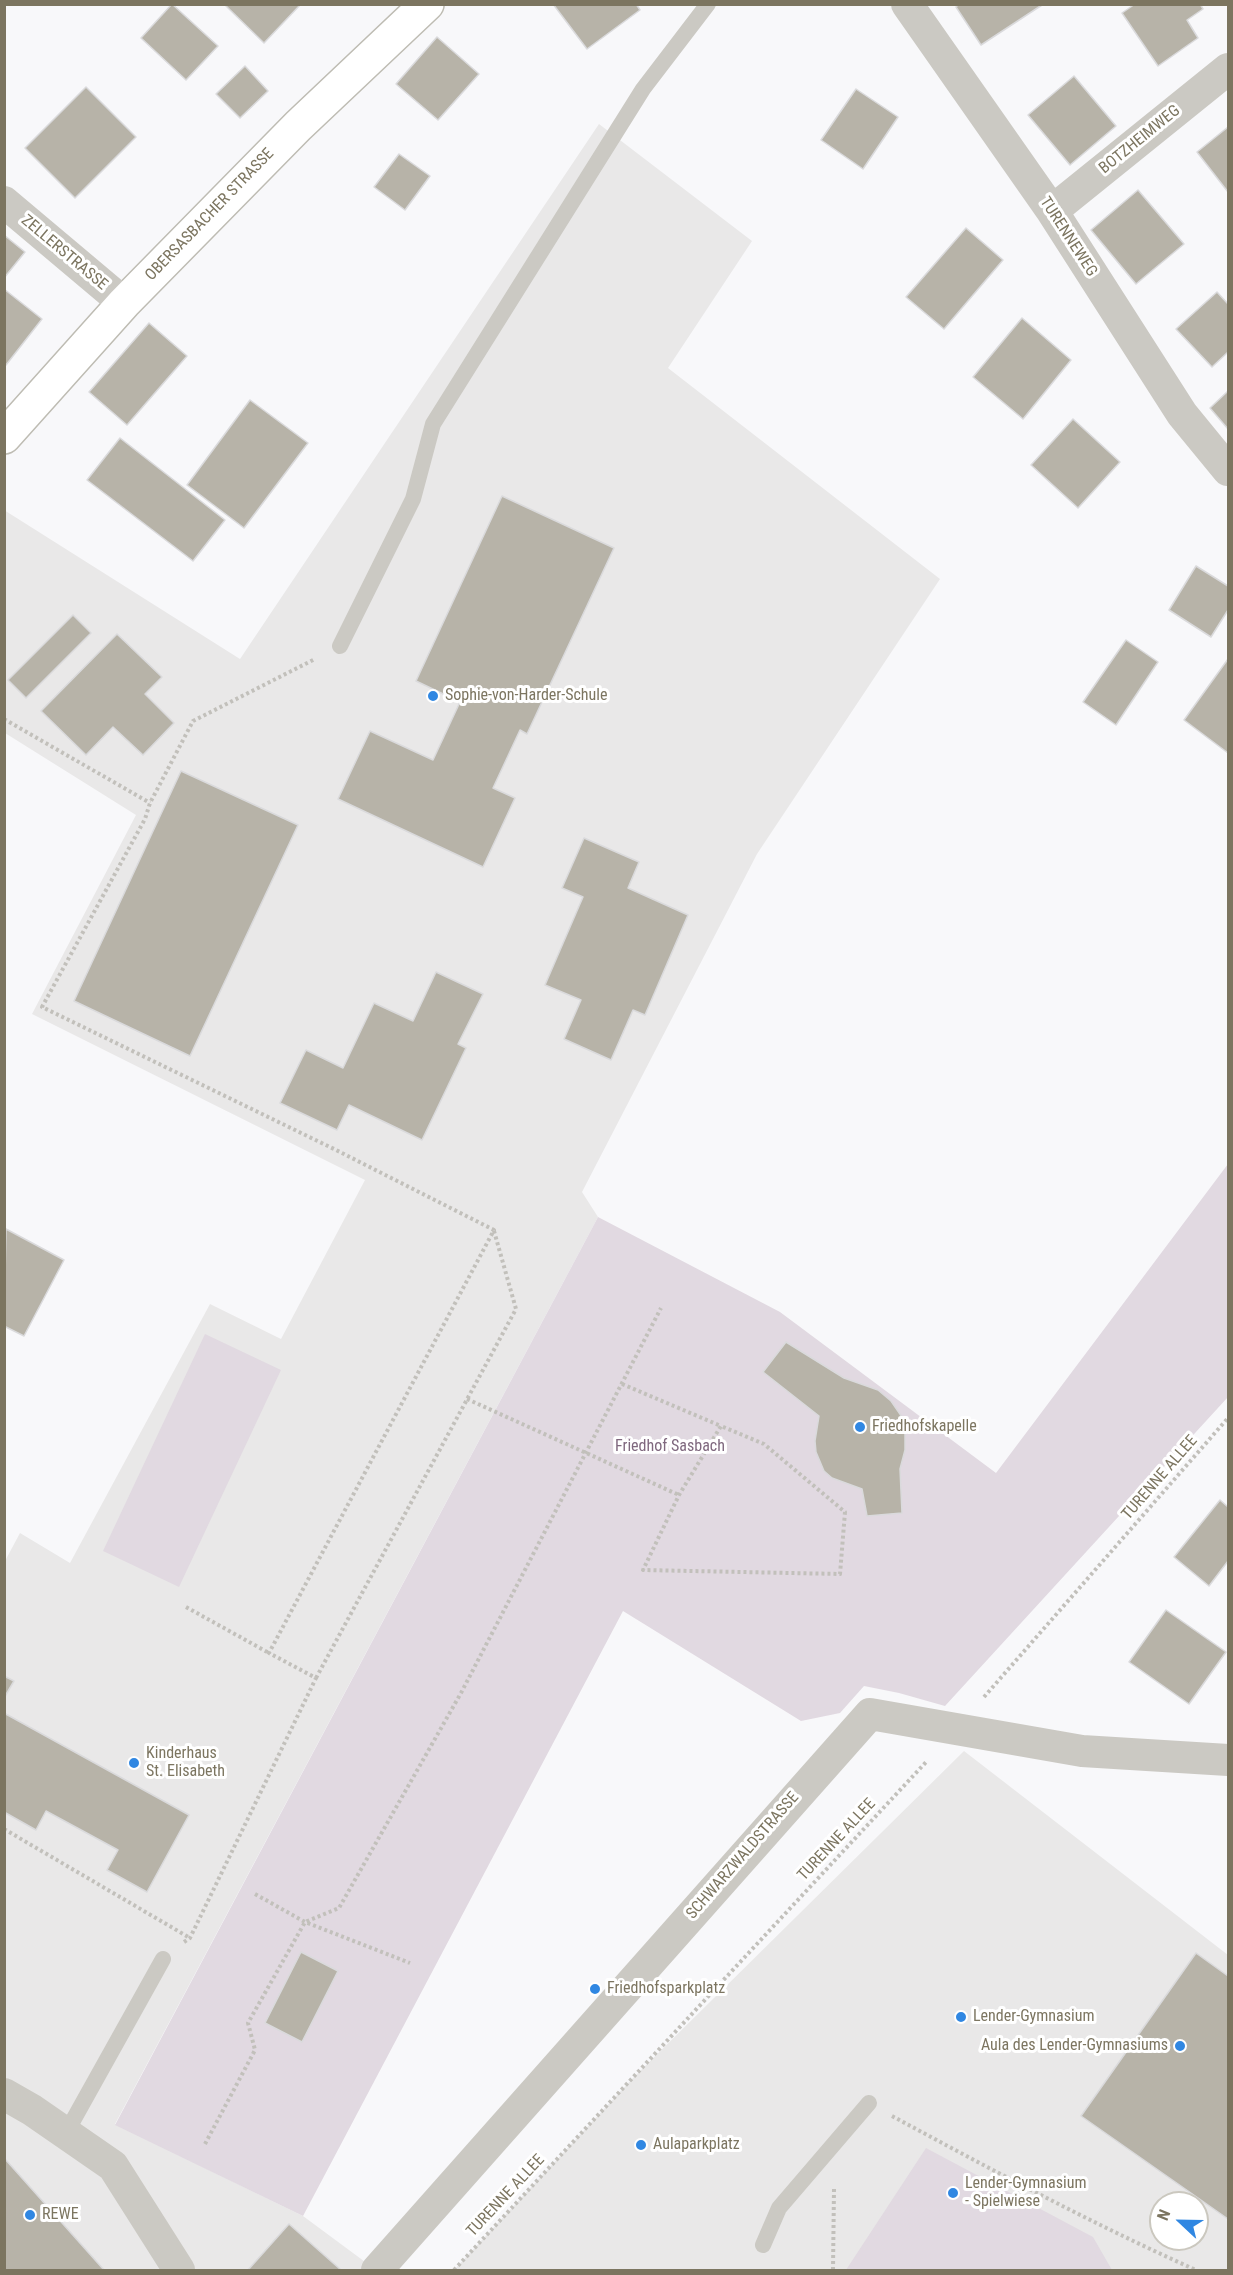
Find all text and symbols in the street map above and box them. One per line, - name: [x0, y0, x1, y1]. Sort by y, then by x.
- street label: BOTZHEIMWEG: [1096, 102, 1184, 178]
- street label: OBERSASBACHER STRASSE: [142, 145, 278, 285]
- street label: TURENNEWEG: [1035, 194, 1101, 280]
- street label: ZELLERSTRASSE: [17, 211, 111, 295]
- place label: Sophie-von-Harder-Schule: [445, 686, 607, 706]
- marker: Sophie-von-Harder-Schule: [426, 689, 440, 703]
- place label: Friedhofskapelle: [872, 1417, 977, 1437]
- marker: Friedhofskapelle: [853, 1420, 867, 1434]
- street label: TURENNE ALLEE: [1118, 1432, 1202, 1524]
- park label: Friedhof Sasbach: [615, 1437, 725, 1457]
- place label: Kinderhaus St. Elisabeth: [146, 1744, 225, 1782]
- marker: Kinderhaus St. Elisabeth: [127, 1756, 141, 1770]
- street label: SCHWARZWALDSTRASSE: [683, 1789, 803, 1923]
- street label: TURENNE ALLEE: [794, 1795, 880, 1885]
- place label: Friedhofsparkplatz: [607, 1979, 725, 1999]
- marker: Friedhofsparkplatz: [588, 1982, 602, 1996]
- place label: Lender-Gymnasium: [973, 2007, 1094, 2027]
- marker: Lender-Gymnasium: [954, 2010, 968, 2024]
- place label: Aula des Lender-Gymnasiums: [981, 2036, 1168, 2056]
- marker: Aula des Lender-Gymnasiums: [1173, 2039, 1187, 2053]
- place label: Aulaparkplatz: [653, 2135, 740, 2155]
- marker: Aulaparkplatz: [634, 2138, 648, 2152]
- street label: TURENNE ALLEE: [463, 2151, 549, 2241]
- place label: Lender-Gymnasium - Spielwiese: [965, 2174, 1086, 2212]
- marker: Lender-Gymnasium - Spielwiese: [946, 2186, 960, 2200]
- north arrow: [1149, 2191, 1209, 2251]
- place label: REWE: [42, 2205, 79, 2225]
- text: N: [1153, 2207, 1174, 2223]
- marker: REWE: [23, 2208, 37, 2222]

